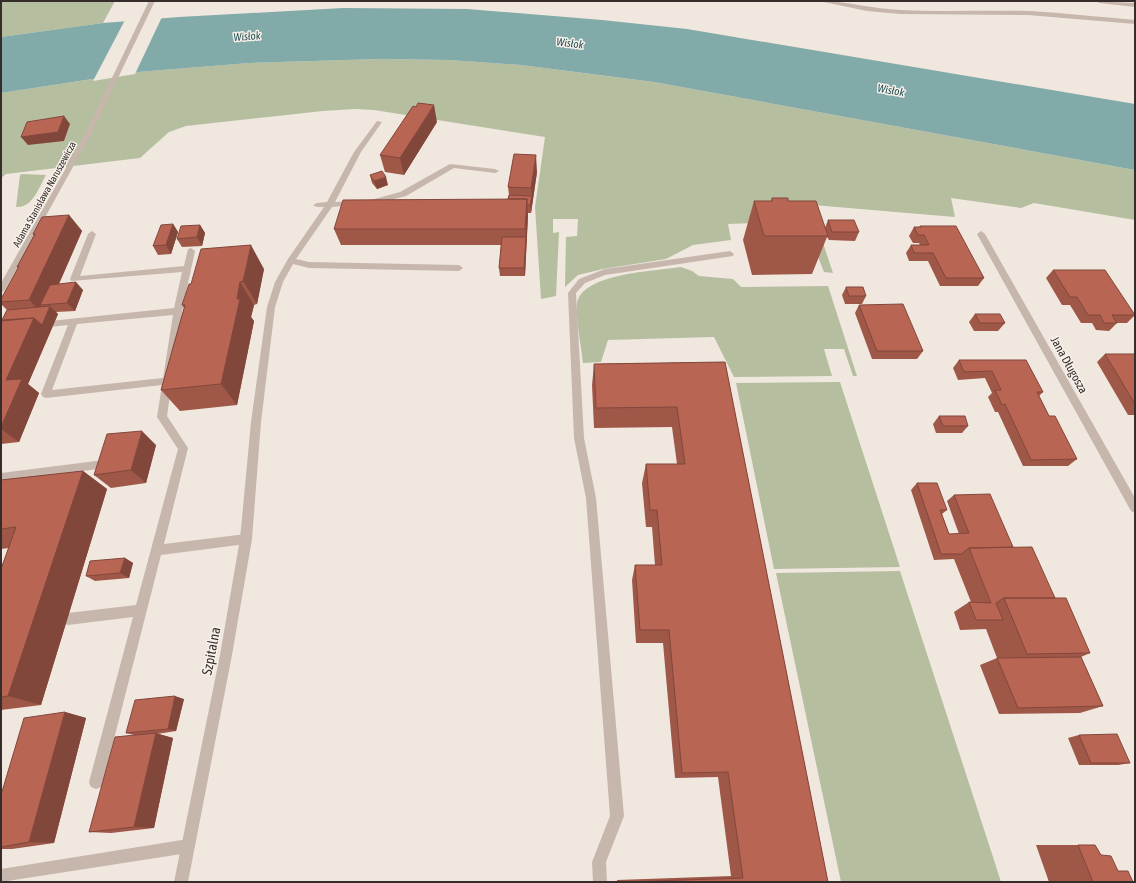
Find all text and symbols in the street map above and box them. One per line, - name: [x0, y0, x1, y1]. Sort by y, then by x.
- water label: Wisłok: [233, 29, 261, 43]
- water label: Wisłok: [556, 35, 584, 51]
- water label: Wisłok: [877, 82, 906, 98]
- street label: Adama Stanisława Naruszewicza: [11, 139, 78, 249]
- street label: Jana Długosza: [1048, 334, 1090, 396]
- street label: Szpitalna: [199, 626, 223, 676]

